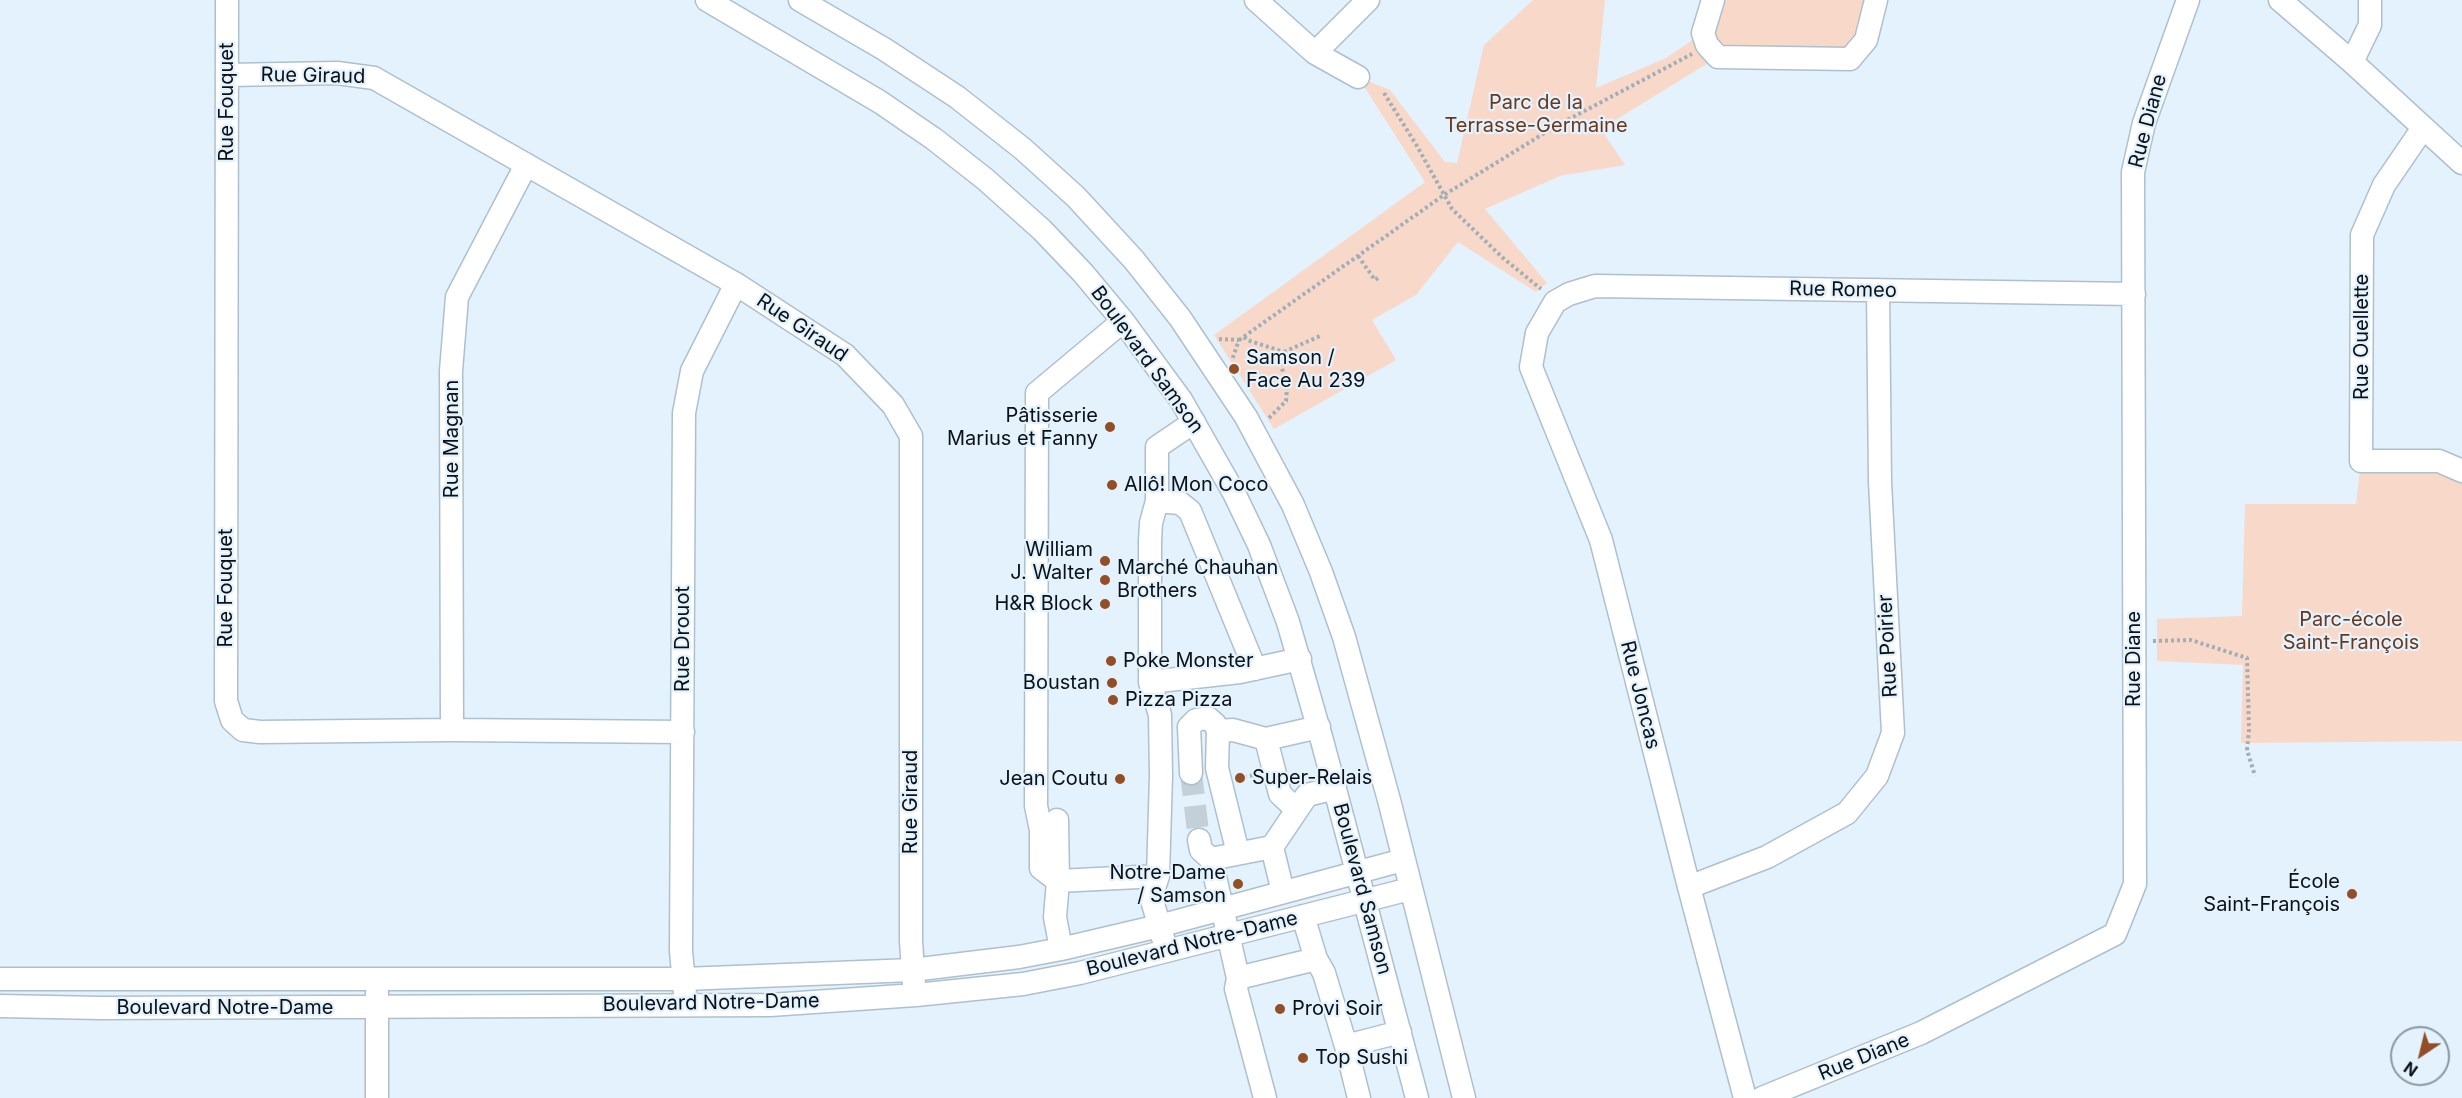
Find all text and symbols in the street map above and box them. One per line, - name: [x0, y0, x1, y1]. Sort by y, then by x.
- street label: Rue Fouquet: [215, 42, 239, 162]
- street label: Rue Giraud: [261, 63, 365, 89]
- street label: Rue Diane: [2124, 72, 2172, 170]
- park label: Parc de la Terrasse-Germaine: [1444, 91, 1628, 138]
- street label: Rue Ouellette: [2350, 274, 2374, 400]
- street label: Rue Romeo: [1789, 277, 1897, 303]
- street label: Boulevard Samson: [1085, 282, 1209, 438]
- street label: Rue Giraud: [752, 289, 852, 367]
- place label: Samson / Face Au 239: [1246, 346, 1365, 393]
- marker: Samson / Face Au 239: [1227, 362, 1241, 376]
- street label: Rue Magnan: [440, 380, 464, 498]
- place label: Pâtisserie Marius et Fanny: [947, 404, 1098, 451]
- marker: Pâtisserie Marius et Fanny: [1103, 420, 1117, 434]
- place label: Allô! Mon Coco: [1124, 473, 1268, 497]
- marker: Allô! Mon Coco: [1105, 478, 1119, 492]
- street label: Rue Fouquet: [214, 528, 238, 648]
- place label: William J. Walter: [1010, 538, 1093, 585]
- marker: William J. Walter: [1098, 554, 1112, 568]
- place label: Marché Chauhan Brothers: [1117, 556, 1278, 603]
- marker: Marché Chauhan Brothers: [1098, 573, 1112, 587]
- street label: Rue Drouot: [671, 586, 695, 692]
- place label: H&R Block: [994, 592, 1093, 616]
- street label: Rue Poirier: [1873, 594, 1903, 698]
- marker: H&R Block: [1098, 597, 1112, 611]
- park label: Parc-école Saint-François: [2283, 608, 2419, 655]
- street label: Rue Diane: [2122, 611, 2146, 707]
- street label: Rue Joncas: [1615, 638, 1665, 752]
- place label: Poke Monster: [1123, 649, 1253, 673]
- marker: Poke Monster: [1104, 654, 1118, 668]
- place label: Boustan: [1023, 671, 1100, 695]
- marker: Boustan: [1105, 676, 1119, 690]
- place label: Pizza Pizza: [1125, 688, 1232, 712]
- marker: Pizza Pizza: [1106, 693, 1120, 707]
- street label: Rue Giraud: [899, 750, 923, 854]
- place label: Super-Relais: [1252, 766, 1372, 790]
- place label: Jean Coutu: [999, 767, 1108, 791]
- marker: Super-Relais: [1233, 771, 1247, 785]
- marker: Jean Coutu: [1113, 772, 1127, 786]
- street label: Boulevard Samson: [1328, 801, 1396, 977]
- place label: Notre-Dame / Samson: [1109, 861, 1226, 908]
- place label: École Saint-François: [2203, 870, 2340, 917]
- marker: Notre-Dame / Samson: [1231, 877, 1245, 891]
- marker: École Saint-François: [2345, 887, 2359, 901]
- street label: Boulevard Notre-Dame: [1084, 906, 1300, 982]
- street label: Boulevard Notre-Dame: [602, 989, 820, 1017]
- street label: Boulevard Notre-Dame: [117, 996, 333, 1020]
- place label: Provi Soir: [1292, 997, 1382, 1021]
- marker: Provi Soir: [1273, 1002, 1287, 1016]
- north arrow: [2390, 1026, 2450, 1086]
- street label: Rue Diane: [1815, 1028, 1913, 1086]
- place label: Top Sushi: [1315, 1046, 1408, 1070]
- marker: Top Sushi: [1296, 1051, 1310, 1065]
- text: N: [2400, 1057, 2422, 1081]

